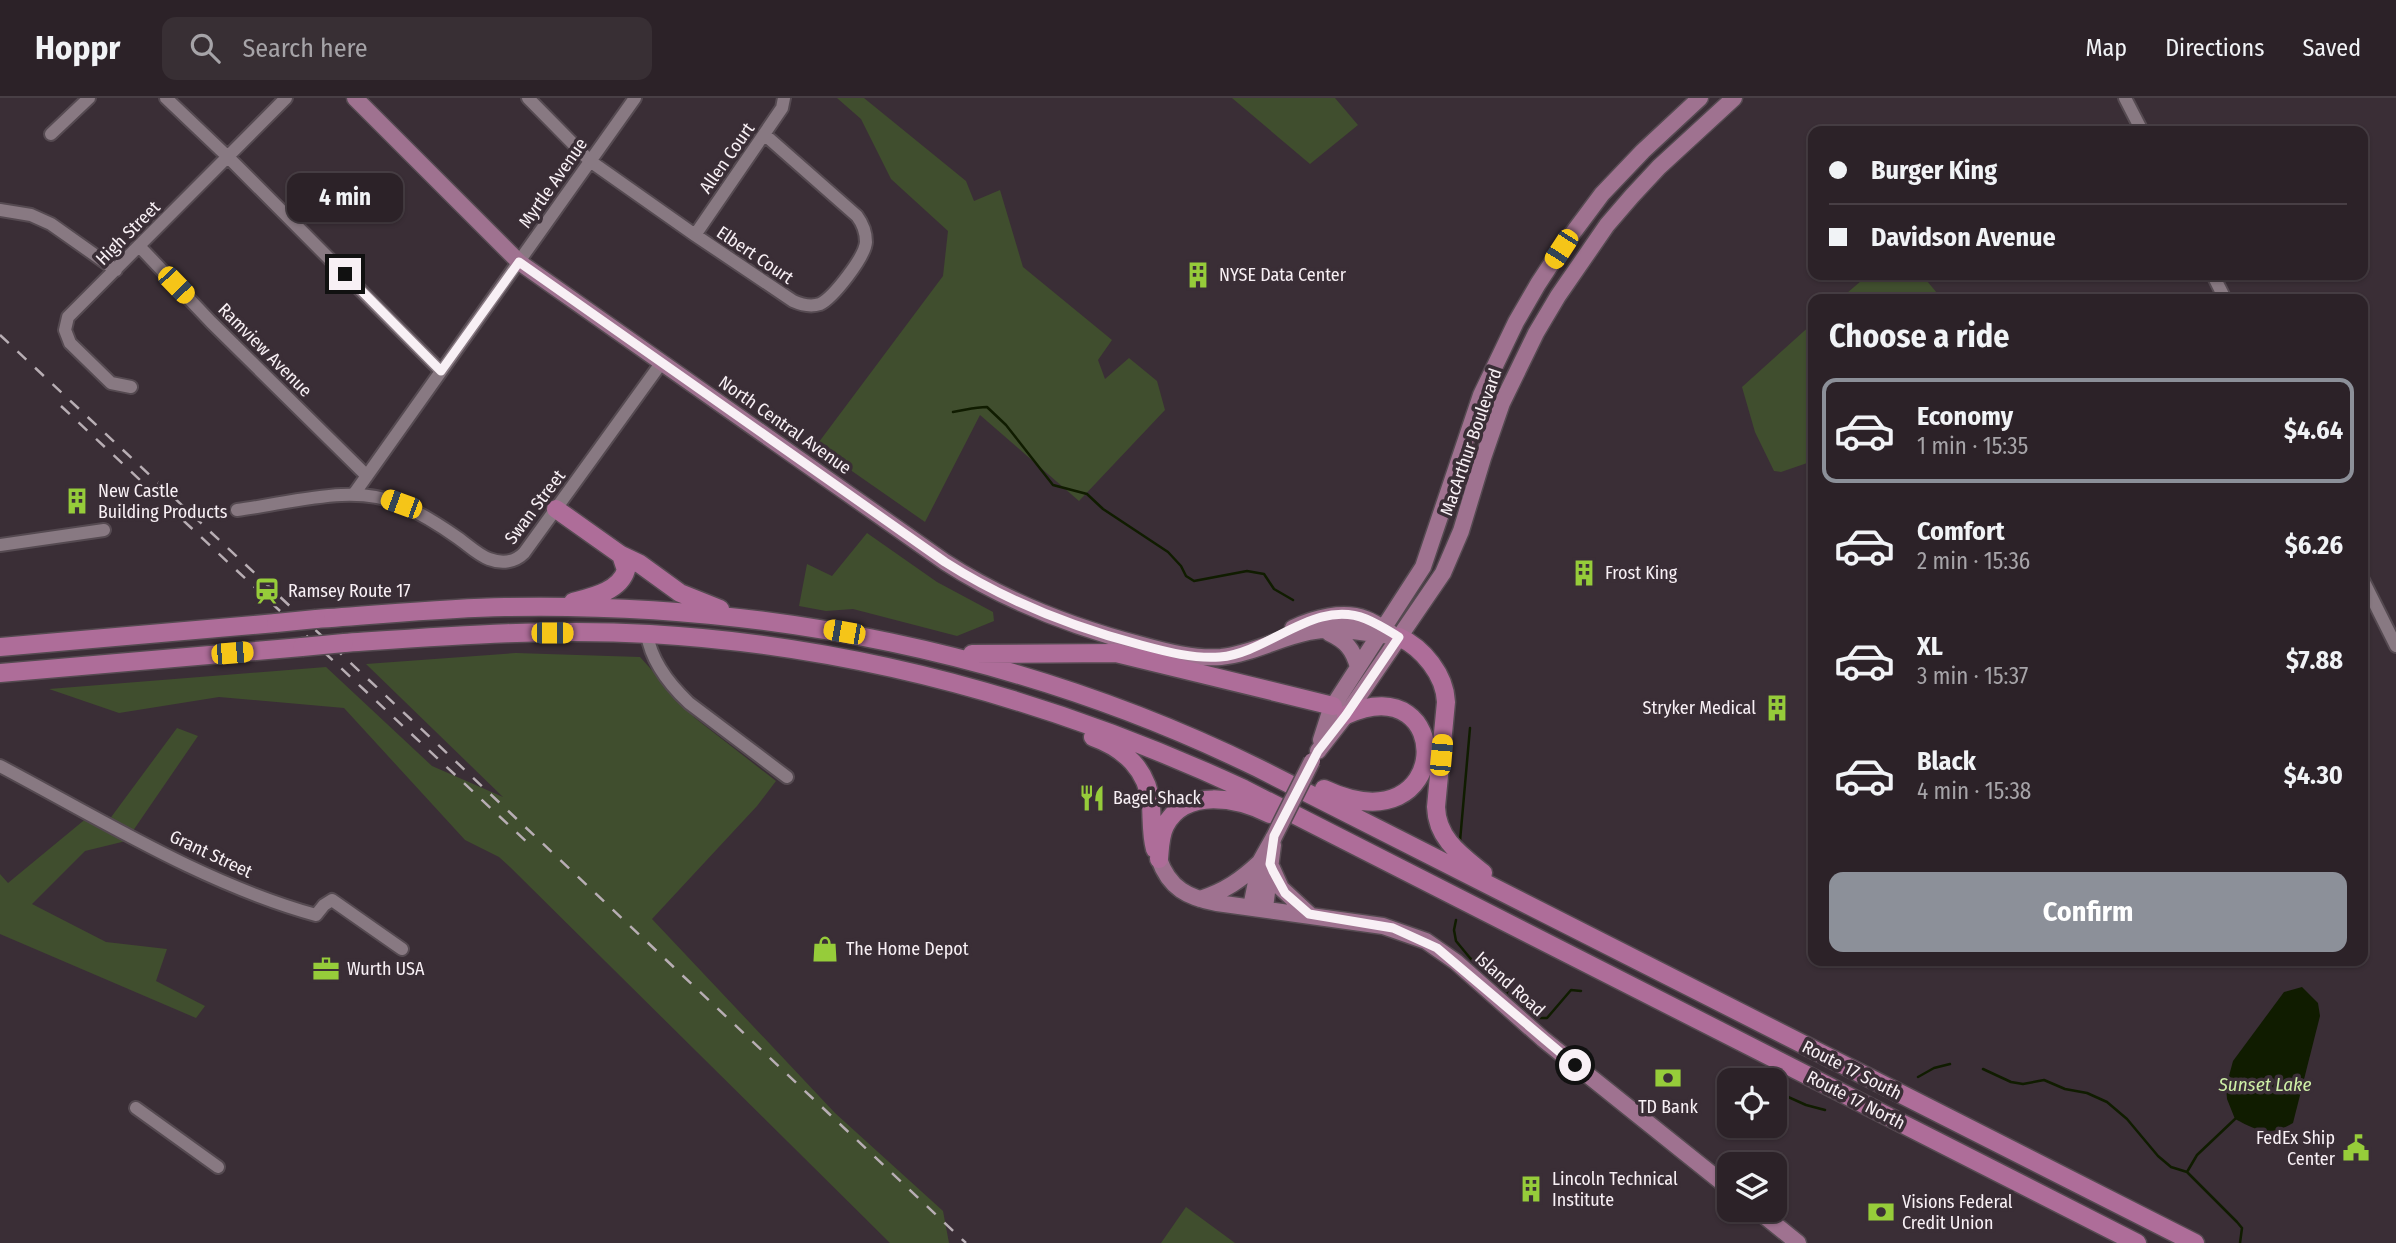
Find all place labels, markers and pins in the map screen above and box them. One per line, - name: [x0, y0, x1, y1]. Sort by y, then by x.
- building icon: NYSE Data Center: [1183, 260, 1213, 290]
- place label: NYSE Data Center: [1219, 264, 1347, 286]
- place label: New Castle Building Products: [98, 480, 228, 523]
- building icon: New Castle Building Products: [62, 486, 92, 516]
- building icon: Frost King: [1569, 558, 1599, 588]
- place label: Frost King: [1605, 562, 1678, 584]
- station icon: Ramsey Route 17: [252, 576, 282, 606]
- place label: Ramsey Route 17: [288, 580, 411, 602]
- building icon: Stryker Medical: [1762, 693, 1792, 723]
- place label: Stryker Medical: [1642, 697, 1756, 719]
- restaurant icon: Bagel Shack: [1077, 783, 1107, 813]
- place label: Bagel Shack: [1113, 787, 1201, 809]
- shop icon: The Home Depot: [810, 934, 840, 964]
- place label: The Home Depot: [846, 938, 969, 960]
- office icon: Wurth USA: [311, 954, 341, 984]
- place label: Wurth USA: [347, 958, 425, 980]
- bank icon: TD Bank: [1653, 1063, 1683, 1093]
- place label: TD Bank: [1638, 1096, 1698, 1118]
- place label: FedEx Ship Center: [2256, 1127, 2336, 1170]
- public building icon: FedEx Ship Center: [2341, 1133, 2371, 1163]
- place label: Lincoln Technical Institute: [1552, 1168, 1678, 1211]
- building icon: Lincoln Technical Institute: [1516, 1174, 1546, 1204]
- place label: Visions Federal Credit Union: [1902, 1191, 2013, 1234]
- bank icon: Visions Federal Credit Union: [1866, 1197, 1896, 1227]

